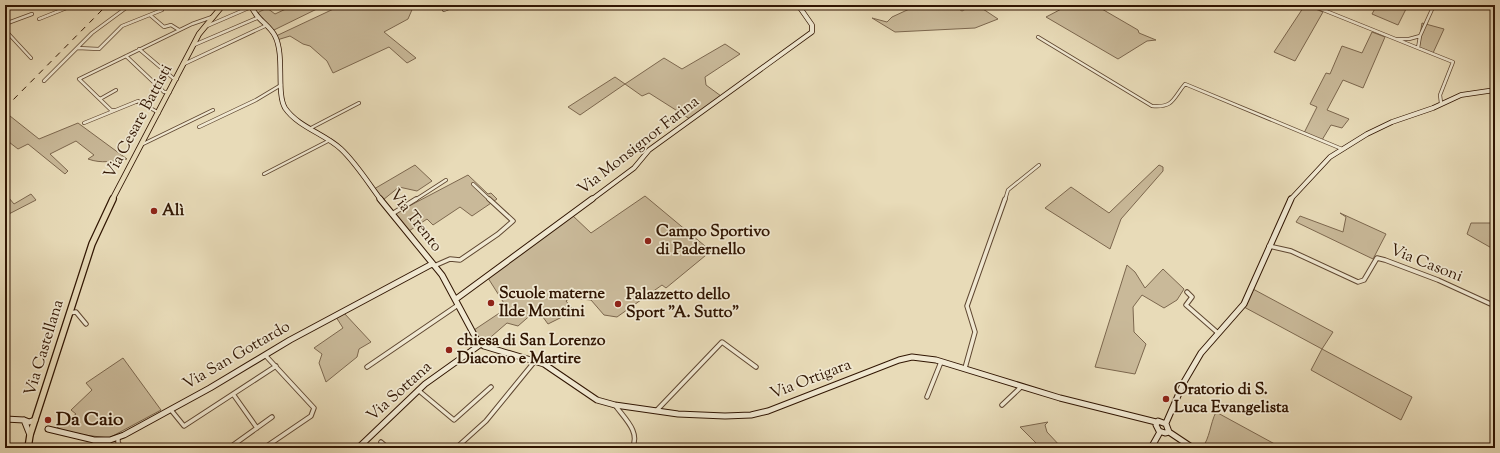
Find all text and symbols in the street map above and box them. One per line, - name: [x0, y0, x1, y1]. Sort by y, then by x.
- street label: Via Cesare Battisti: [99, 60, 179, 183]
- street label: Via Monsignor Farina: [573, 91, 705, 201]
- street label: Via Trento: [383, 185, 447, 257]
- place label: Alì: [162, 200, 185, 223]
- marker: Alì: [149, 206, 159, 216]
- place label: Campo Sportivo di Padernello: [656, 221, 770, 262]
- marker: Campo Sportivo di Padernello: [643, 236, 653, 246]
- street label: Via Casoni: [1386, 239, 1466, 289]
- place label: Scuole materne Ilde Montini: [499, 283, 605, 324]
- place label: Palazzetto dello Sport "A. Sutto": [626, 284, 739, 325]
- street label: Via Castellana: [19, 296, 71, 399]
- marker: Scuole materne Ilde Montini: [486, 298, 496, 308]
- marker: Palazzetto dello Sport "A. Sutto": [613, 299, 623, 309]
- street label: Via San Gottardo: [179, 316, 295, 396]
- place label: chiesa di San Lorenzo Diacono e Martire: [457, 330, 606, 371]
- marker: chiesa di San Lorenzo Diacono e Martire: [444, 345, 454, 355]
- street label: Via Ortigara: [767, 354, 855, 406]
- street label: Via Sottana: [362, 356, 438, 428]
- place label: Oratorio di S. Luca Evangelista: [1174, 379, 1289, 420]
- marker: Oratorio di S. Luca Evangelista: [1161, 394, 1171, 404]
- place label: Da Caio: [56, 407, 124, 434]
- marker: Da Caio: [43, 415, 53, 425]

